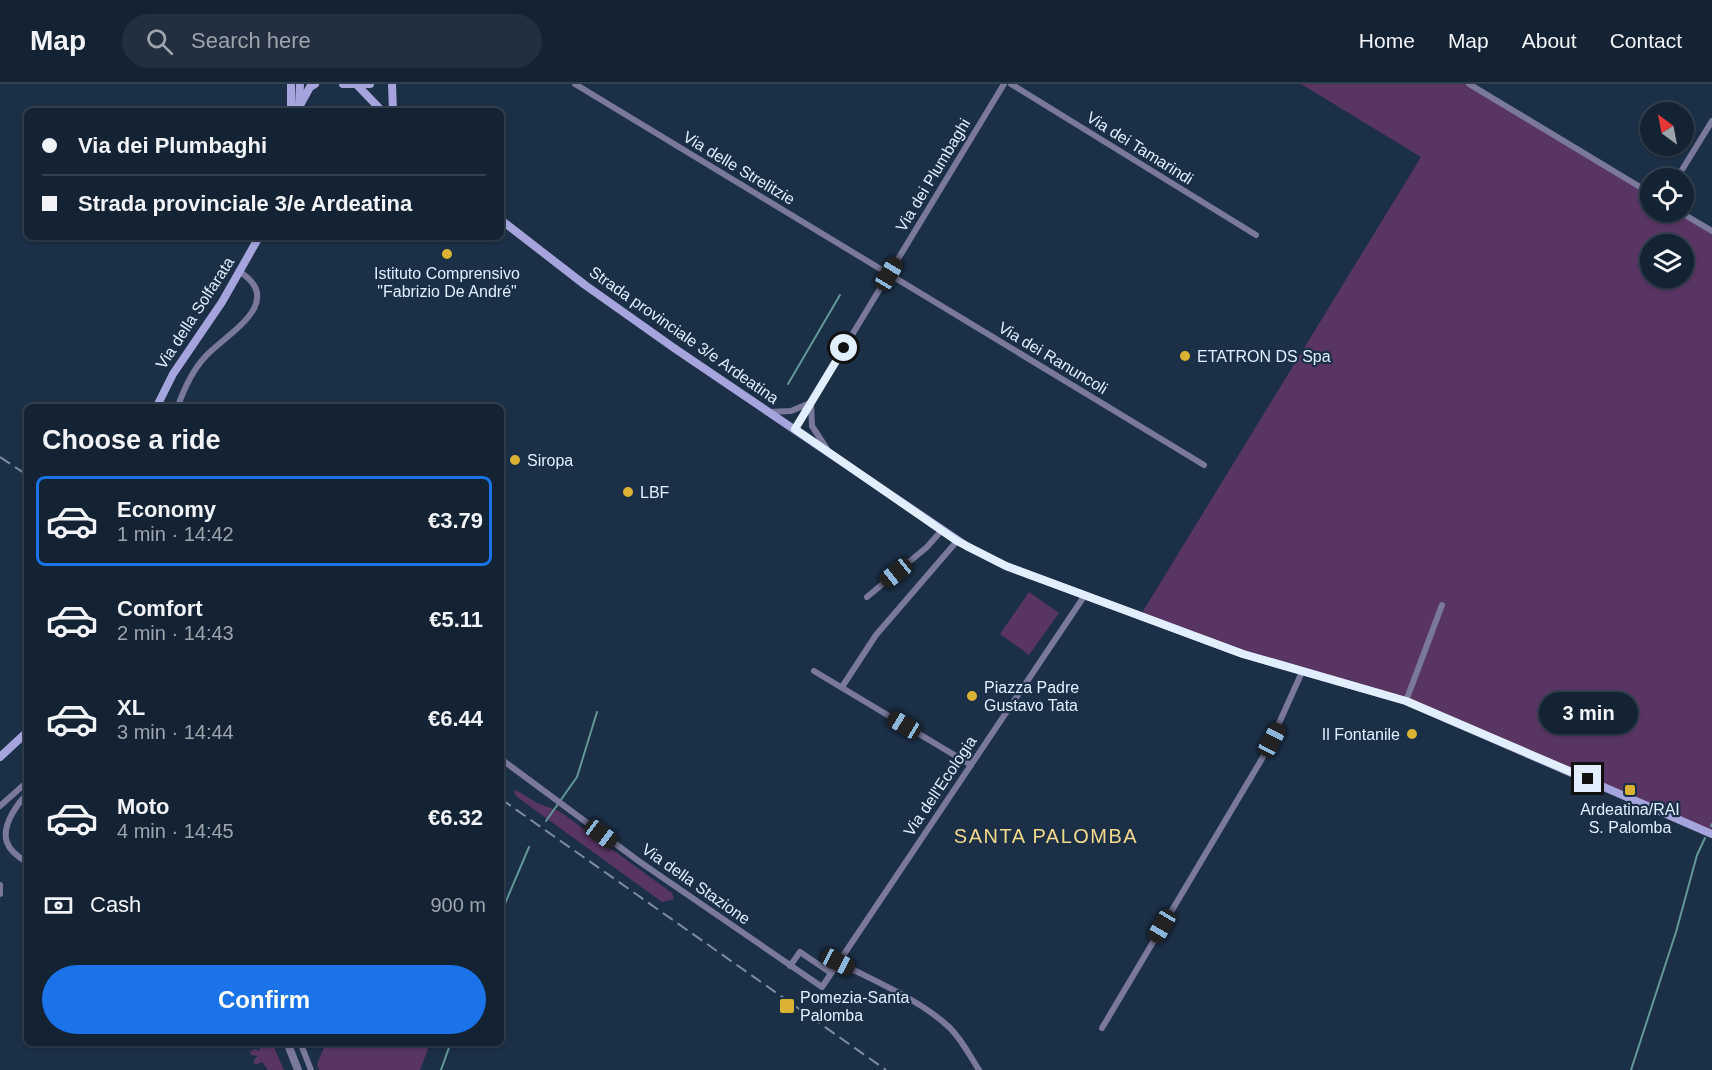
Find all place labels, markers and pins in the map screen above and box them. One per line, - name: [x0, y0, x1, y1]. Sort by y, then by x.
- marker: Istituto Comprensivo "Fabrizio De André": [440, 247, 454, 261]
- place label: Istituto Comprensivo "Fabrizio De André": [374, 265, 520, 300]
- place label: ETATRON DS Spa: [1197, 348, 1331, 365]
- marker: ETATRON DS Spa: [1178, 349, 1192, 363]
- place label: Siropa: [527, 452, 573, 469]
- marker: Siropa: [508, 453, 522, 467]
- place label: LBF: [640, 484, 670, 501]
- marker: LBF: [621, 485, 635, 499]
- place label: Piazza Padre Gustavo Tata: [984, 679, 1079, 714]
- marker: Piazza Padre Gustavo Tata: [965, 689, 979, 703]
- place label: Il Fontanile: [1322, 726, 1400, 743]
- marker: Il Fontanile: [1405, 727, 1419, 741]
- marker: Ardeatina/RAI S. Palomba: [1623, 783, 1637, 797]
- place label: Ardeatina/RAI S. Palomba: [1580, 801, 1680, 836]
- place label: Pomezia-Santa Palomba: [800, 989, 909, 1024]
- marker: Pomezia-Santa Palomba: [778, 997, 796, 1015]

